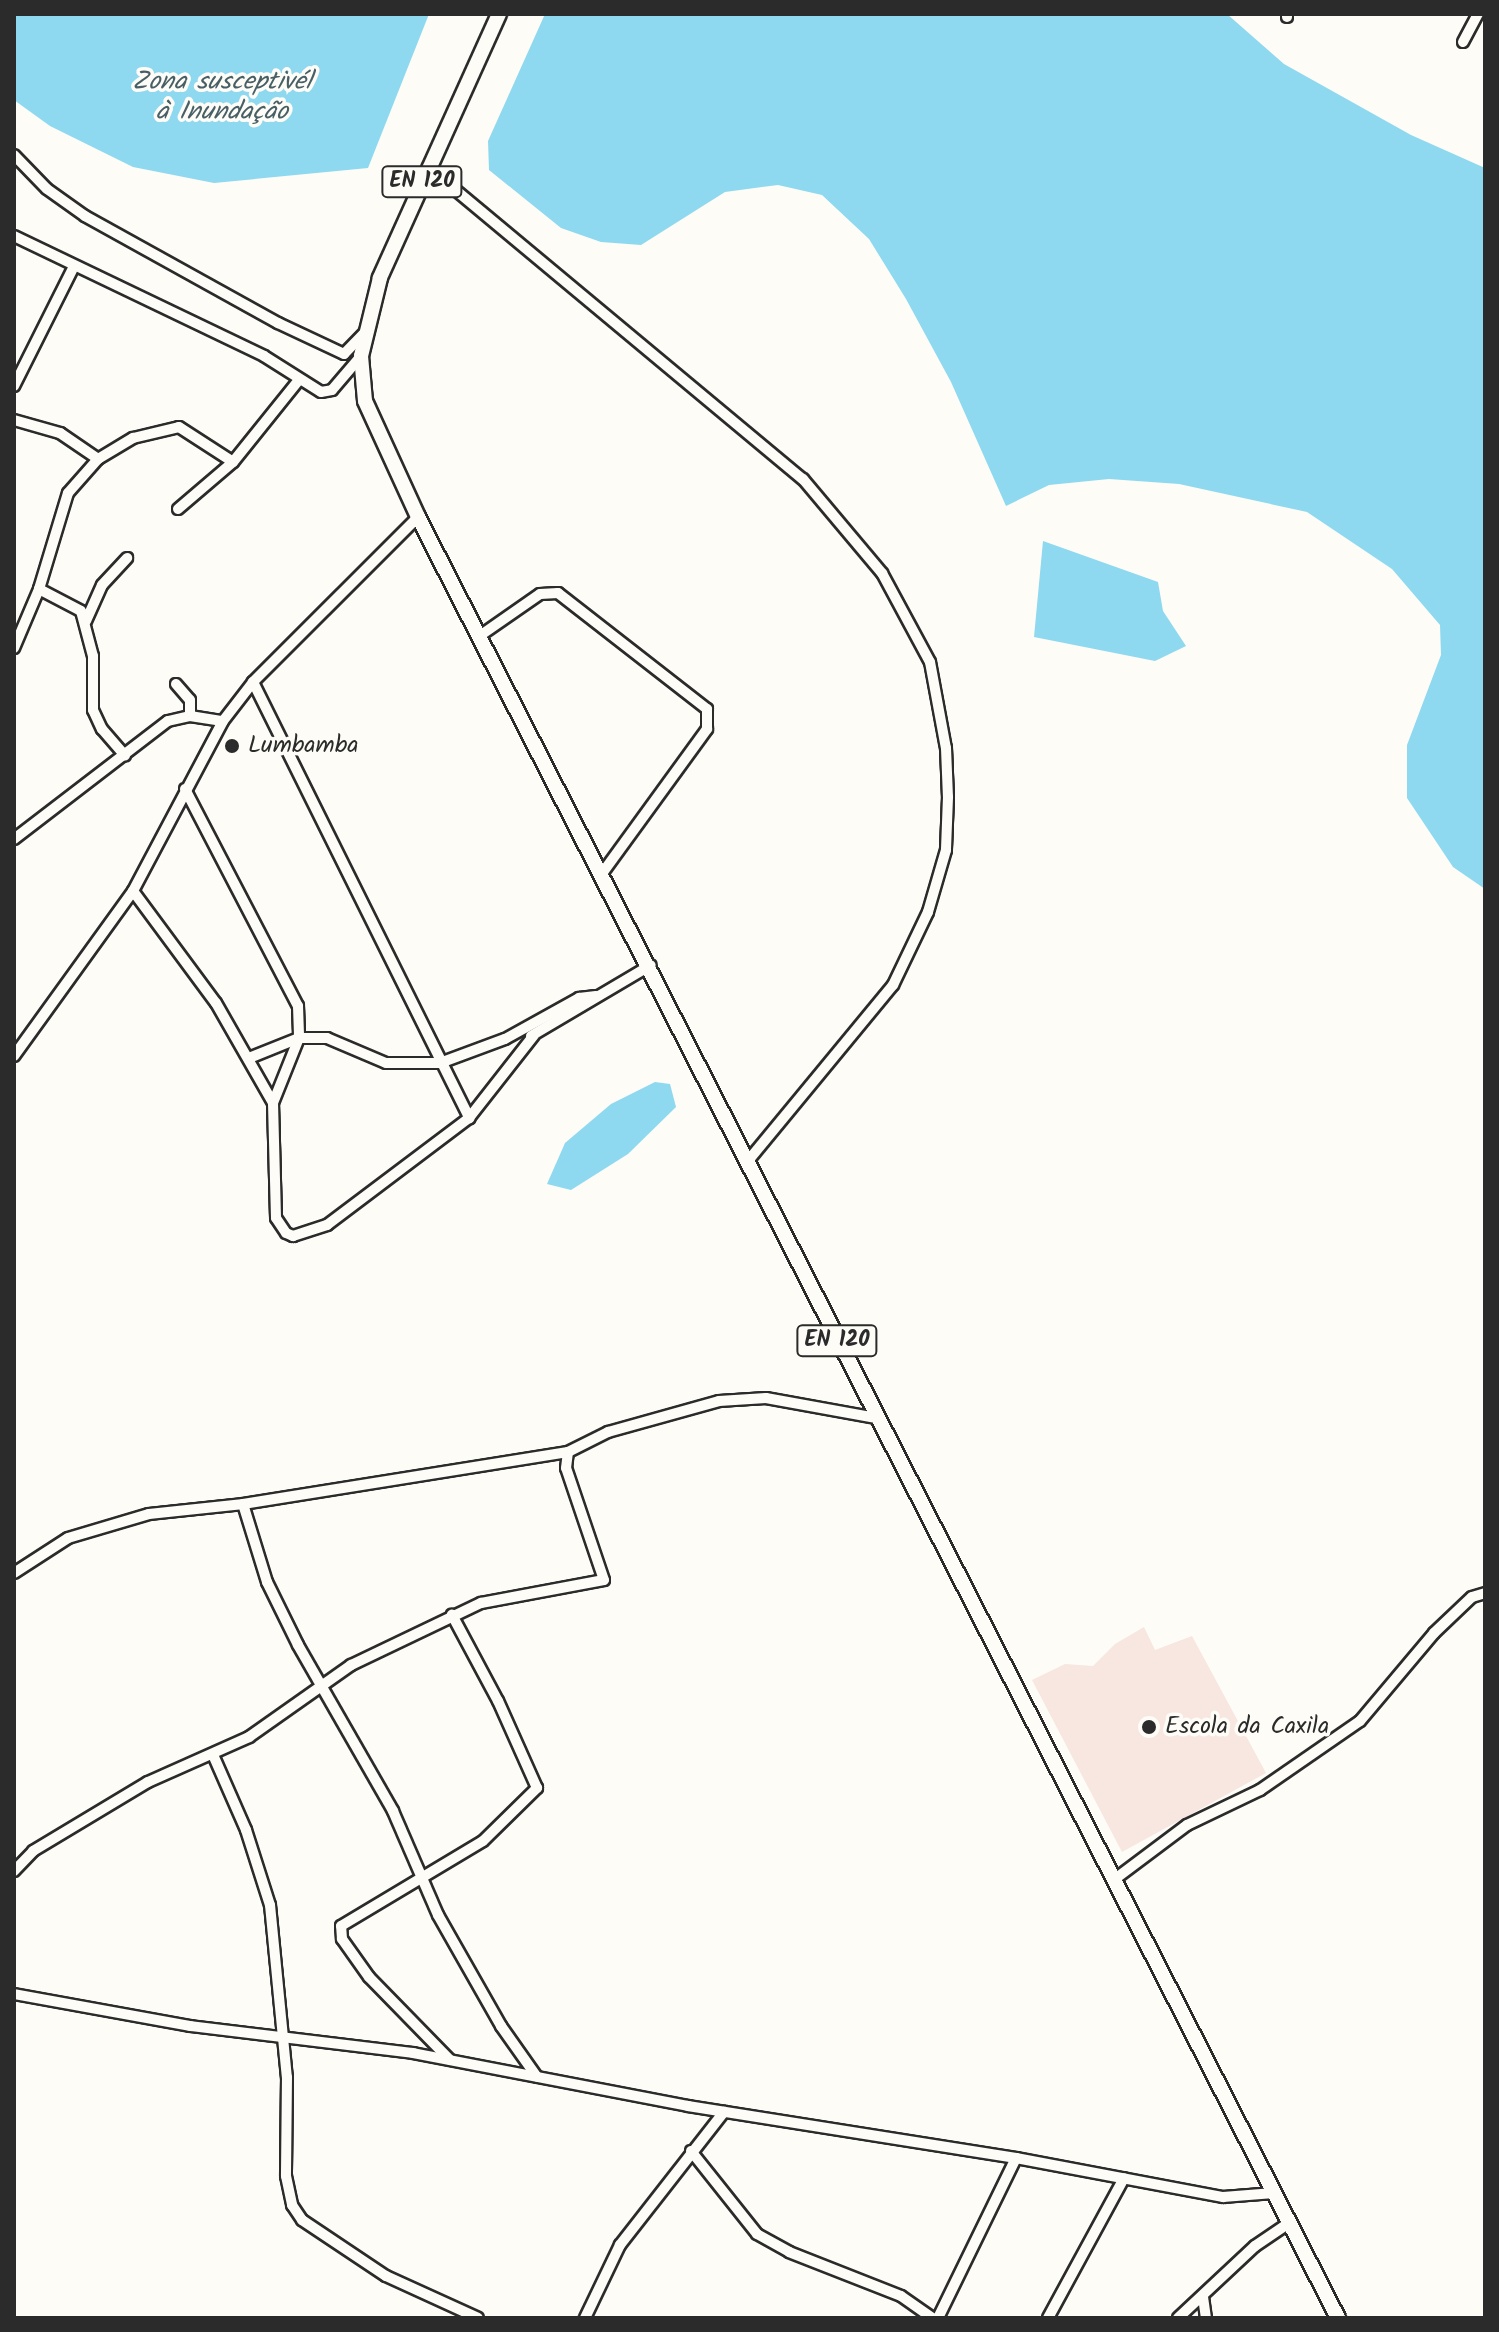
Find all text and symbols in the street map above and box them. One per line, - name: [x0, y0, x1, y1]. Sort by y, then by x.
- water label: Zona susceptivél à Inundação: [132, 67, 312, 128]
- road number: EN 120: [380, 164, 464, 200]
- place label: Lumbamba: [248, 732, 359, 760]
- marker: Lumbamba: [223, 737, 241, 755]
- road number: EN 120: [795, 1323, 879, 1359]
- place label: Escola da Caxila: [1165, 1713, 1329, 1741]
- marker: Escola da Caxila: [1140, 1718, 1158, 1736]

